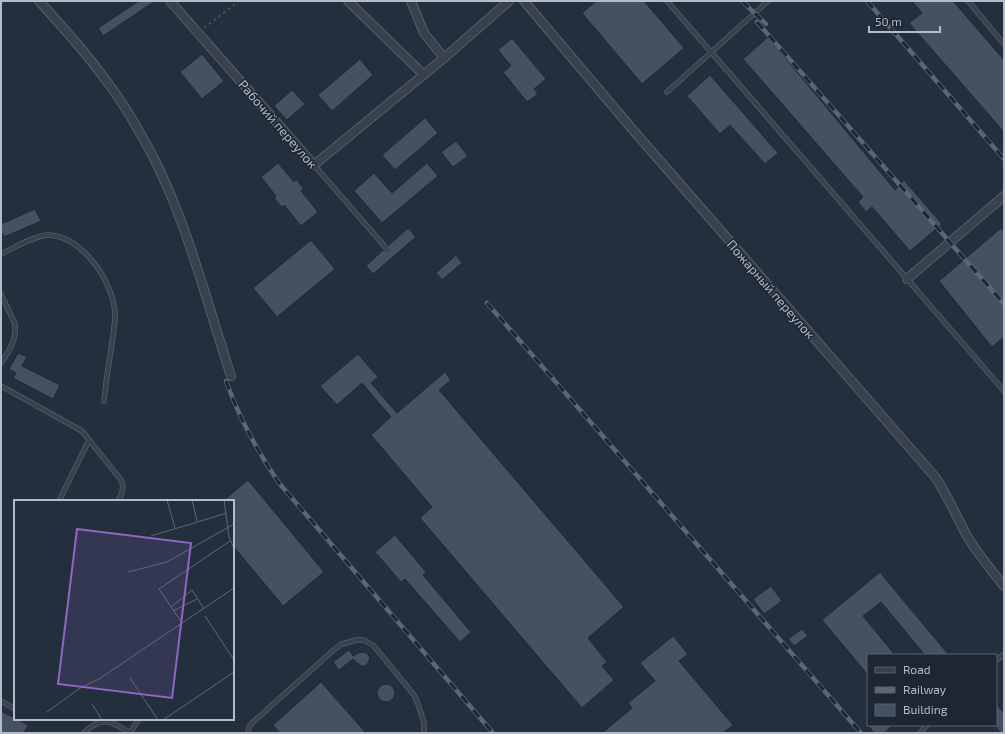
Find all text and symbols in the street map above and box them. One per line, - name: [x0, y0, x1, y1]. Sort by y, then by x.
- scale bar: [869, 8, 940, 34]
- text: 50 m: [875, 14, 902, 28]
- street label: Рабочий переулок: [235, 76, 321, 172]
- street label: Пожарный переулок: [724, 236, 818, 342]
- inset map: [14, 500, 234, 720]
- legend: [867, 654, 997, 726]
- text: Road: [903, 662, 931, 676]
- text: Railway: [903, 682, 947, 696]
- text: Building: [903, 702, 948, 716]

